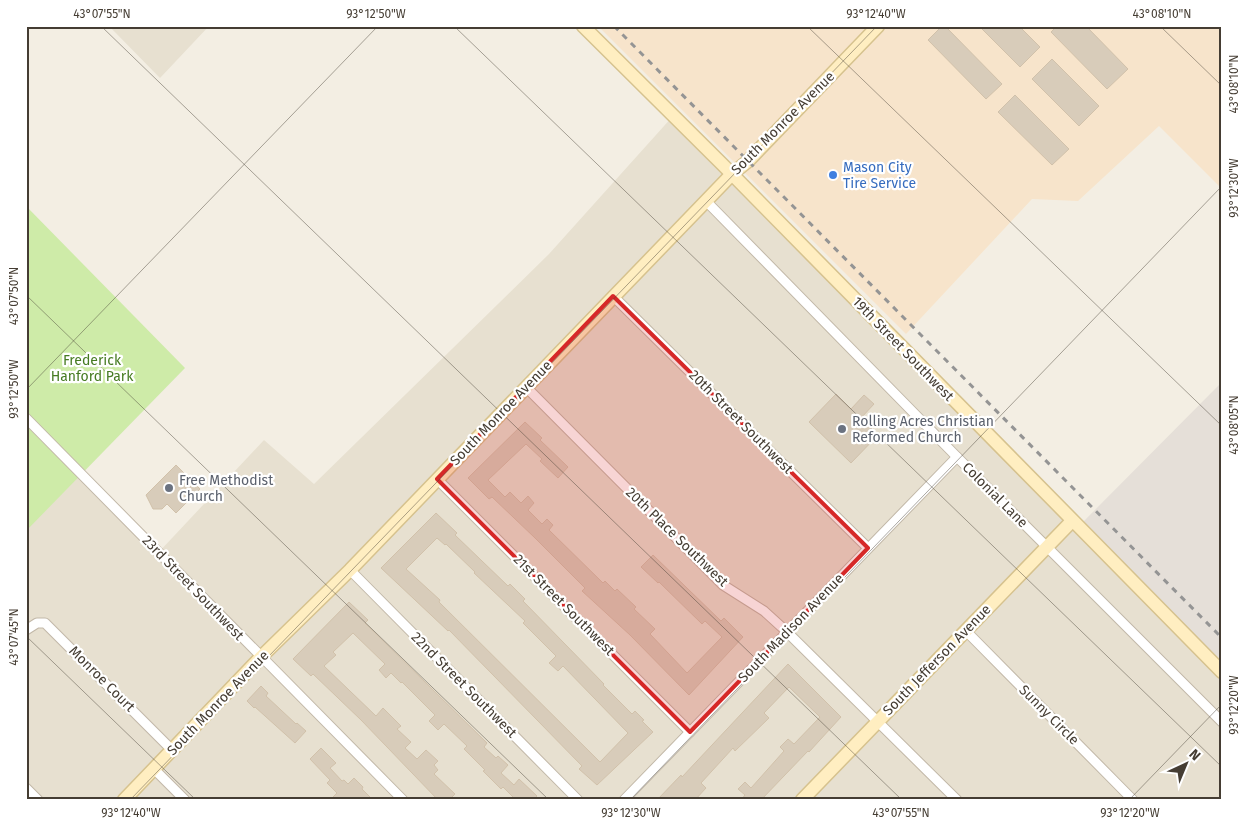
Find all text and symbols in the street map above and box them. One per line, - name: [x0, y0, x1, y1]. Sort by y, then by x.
- text: 43°07'55"N: [73, 7, 131, 21]
- text: 93°12'50"W: [346, 7, 406, 21]
- text: 93°12'40"W: [846, 7, 906, 21]
- text: 43°08'10"N: [1133, 7, 1191, 21]
- text: 43°08'10"N: [1227, 55, 1241, 113]
- street label: South Monroe Avenue: [728, 68, 838, 178]
- text: 93°12'30"W: [1227, 158, 1241, 218]
- place label: Mason City Tire Service: [843, 159, 916, 192]
- marker: Mason City Tire Service: [827, 169, 839, 181]
- text: 43°07'50"N: [7, 267, 21, 325]
- street label: 19th Street Southwest: [849, 293, 958, 405]
- park label: Frederick Hanford Park: [51, 352, 134, 385]
- street label: South Monroe Avenue: [447, 357, 555, 469]
- text: 93°12'50"W: [7, 359, 21, 419]
- street label: 20th Street Southwest: [686, 367, 797, 478]
- text: 43°08'05"N: [1227, 395, 1241, 455]
- place label: Rolling Acres Christian Reformed Church: [852, 413, 994, 446]
- marker: Rolling Acres Christian Reformed Church: [836, 423, 848, 435]
- street label: Colonial Lane: [959, 459, 1031, 531]
- place label: Free Methodist Church: [179, 472, 274, 505]
- marker: Free Methodist Church: [163, 482, 175, 494]
- street label: 20th Place Southwest: [622, 484, 732, 591]
- street label: 23rd Street Southwest: [139, 532, 248, 645]
- street label: 21st Street Southwest: [510, 551, 619, 660]
- street label: South Madison Avenue: [735, 570, 847, 686]
- street label: South Jefferson Avenue: [879, 601, 995, 719]
- text: 43°07'45"N: [7, 608, 21, 666]
- street label: 22nd Street Southwest: [408, 629, 521, 742]
- street label: Monroe Court: [66, 643, 139, 716]
- street label: South Monroe Avenue: [164, 647, 272, 759]
- text: 93°12'20"W: [1227, 675, 1241, 735]
- street label: Sunny Circle: [1015, 681, 1083, 749]
- north arrow: [1160, 738, 1210, 788]
- text: N: [1185, 746, 1204, 764]
- text: 93°12'40"W: [101, 806, 161, 820]
- text: 93°12'30"W: [601, 806, 661, 820]
- text: 43°07'55"N: [872, 806, 930, 820]
- text: 93°12'20"W: [1100, 806, 1160, 820]

